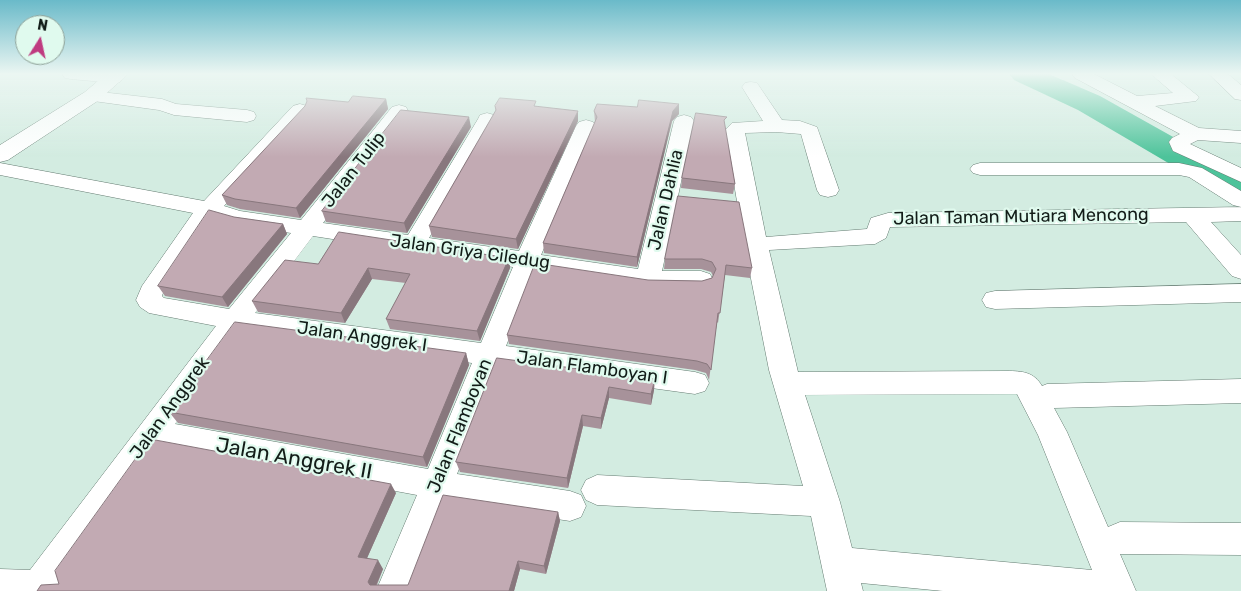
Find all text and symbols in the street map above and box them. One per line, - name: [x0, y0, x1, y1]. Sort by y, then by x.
- north arrow: [15, 15, 65, 65]
- text: N: [36, 16, 49, 35]
- street label: Jalan Tulip: [318, 128, 390, 212]
- street label: Jalan Dahlia: [644, 147, 688, 253]
- street label: Jalan Taman Mutiara Mencong: [893, 204, 1149, 230]
- street label: Jalan Griya Ciledug: [389, 230, 551, 274]
- street label: Jalan Anggrek I: [296, 317, 428, 357]
- street label: Jalan Flamboyan I: [515, 347, 669, 389]
- street label: Jalan Anggrek: [126, 353, 214, 463]
- street label: Jalan Flamboyan: [423, 356, 497, 496]
- street label: Jalan Anggrek II: [214, 433, 374, 485]

